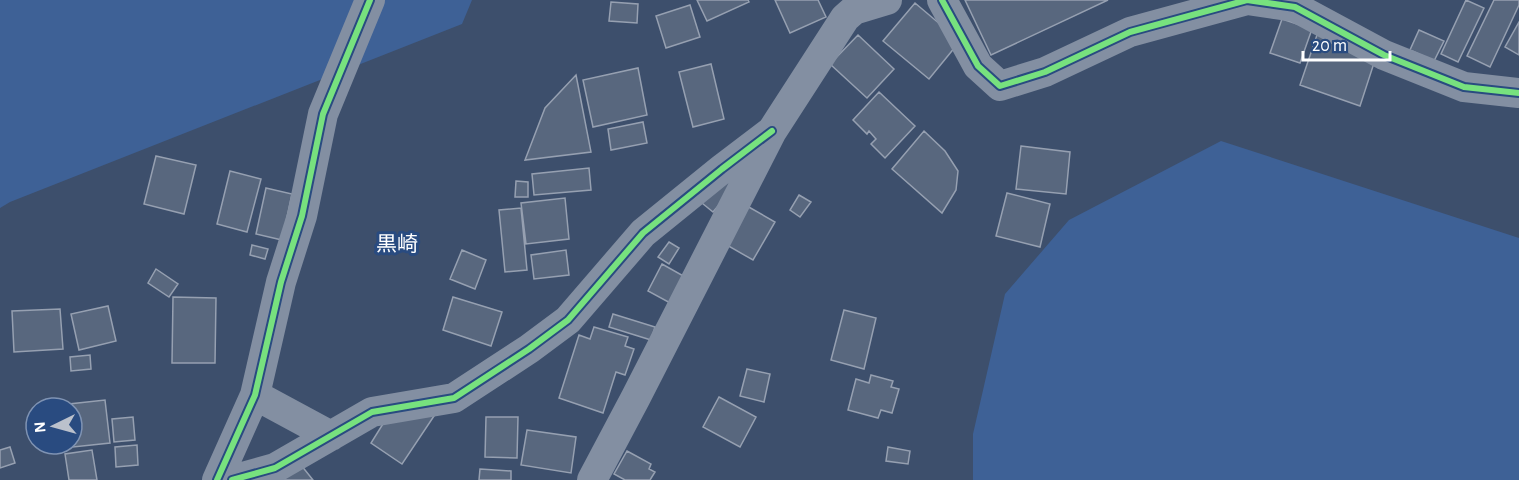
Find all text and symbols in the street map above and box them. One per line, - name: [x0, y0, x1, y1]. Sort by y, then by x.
- scale bar: [1303, 24, 1390, 62]
- text: 20 m: [1312, 37, 1347, 55]
- district label: 黒崎: [376, 233, 418, 255]
- north arrow: [24, 396, 84, 456]
- text: N: [32, 421, 49, 433]

